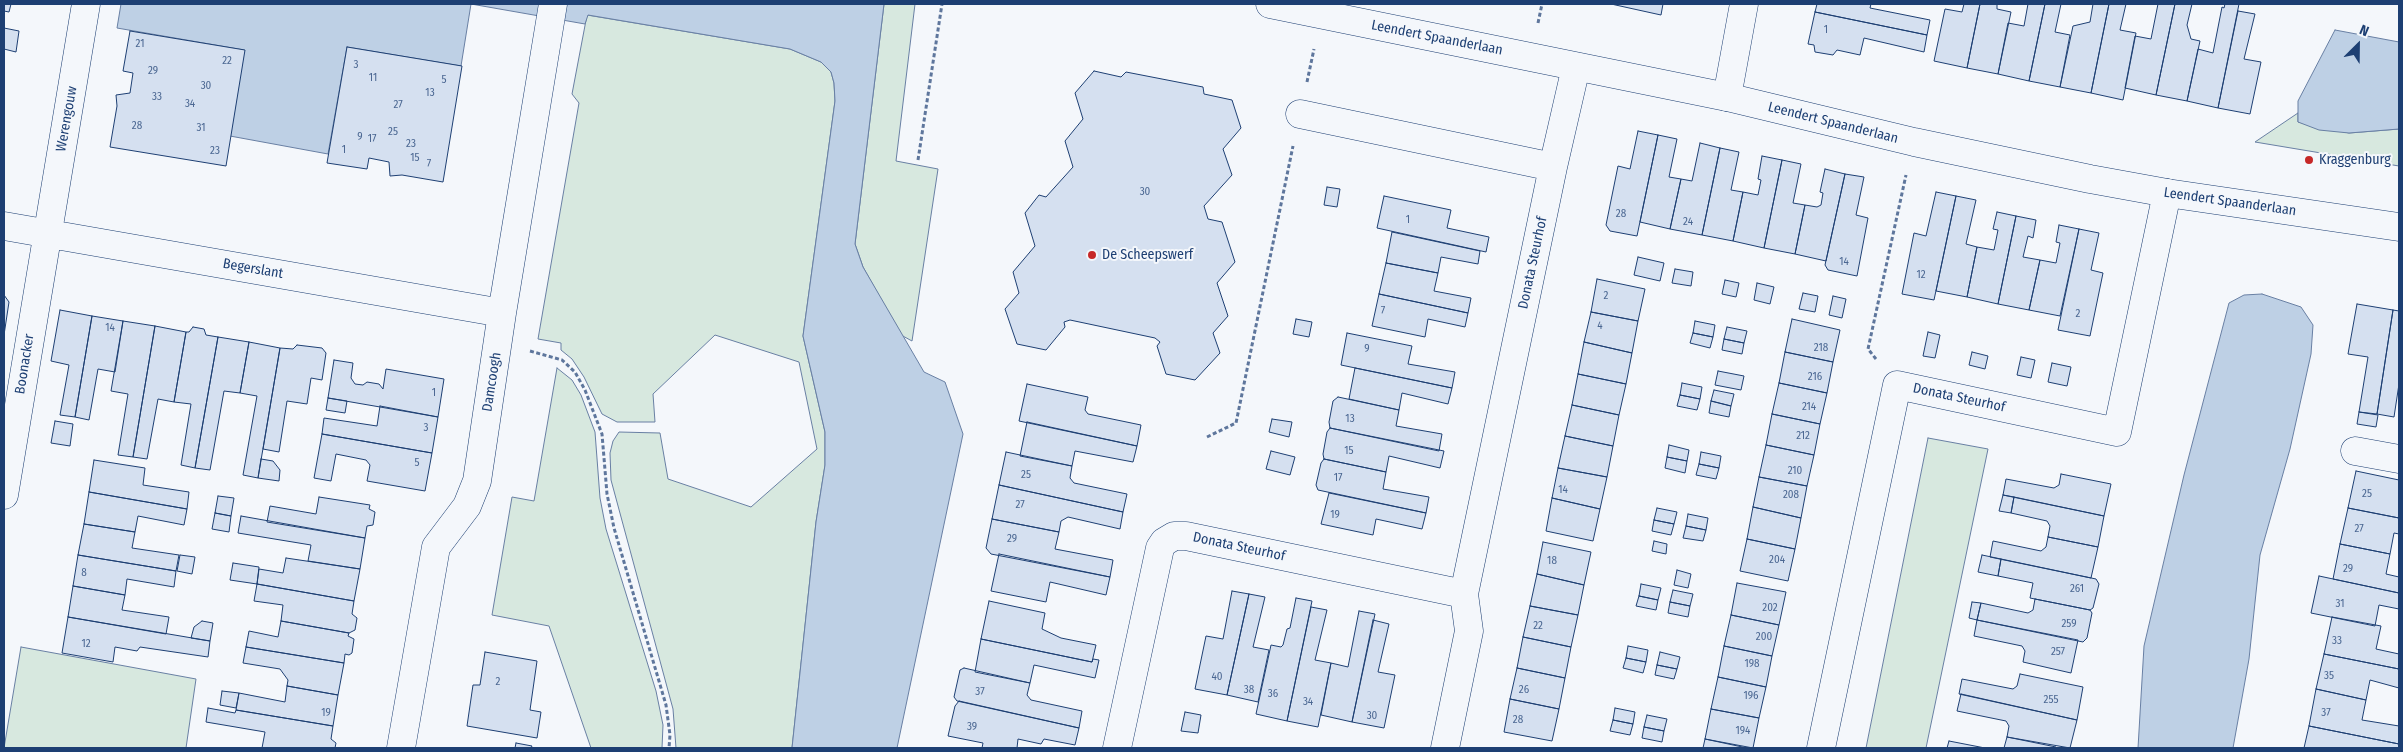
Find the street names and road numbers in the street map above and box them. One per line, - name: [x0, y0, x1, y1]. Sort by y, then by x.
- street label: Leendert Spaanderlaan: [1370, 17, 1504, 59]
- street label: Werengouw: [53, 85, 81, 153]
- street label: Leendert Spaanderlaan: [1766, 99, 1900, 147]
- street label: Leendert Spaanderlaan: [2163, 184, 2297, 220]
- street label: Donata Steurhof: [1515, 215, 1551, 311]
- street label: Begerslant: [222, 255, 284, 283]
- street label: Boonacker: [12, 333, 38, 395]
- street label: Damcoogh: [479, 351, 505, 413]
- street label: Donata Steurhof: [1911, 380, 2007, 416]
- street label: Donata Steurhof: [1191, 529, 1287, 565]

